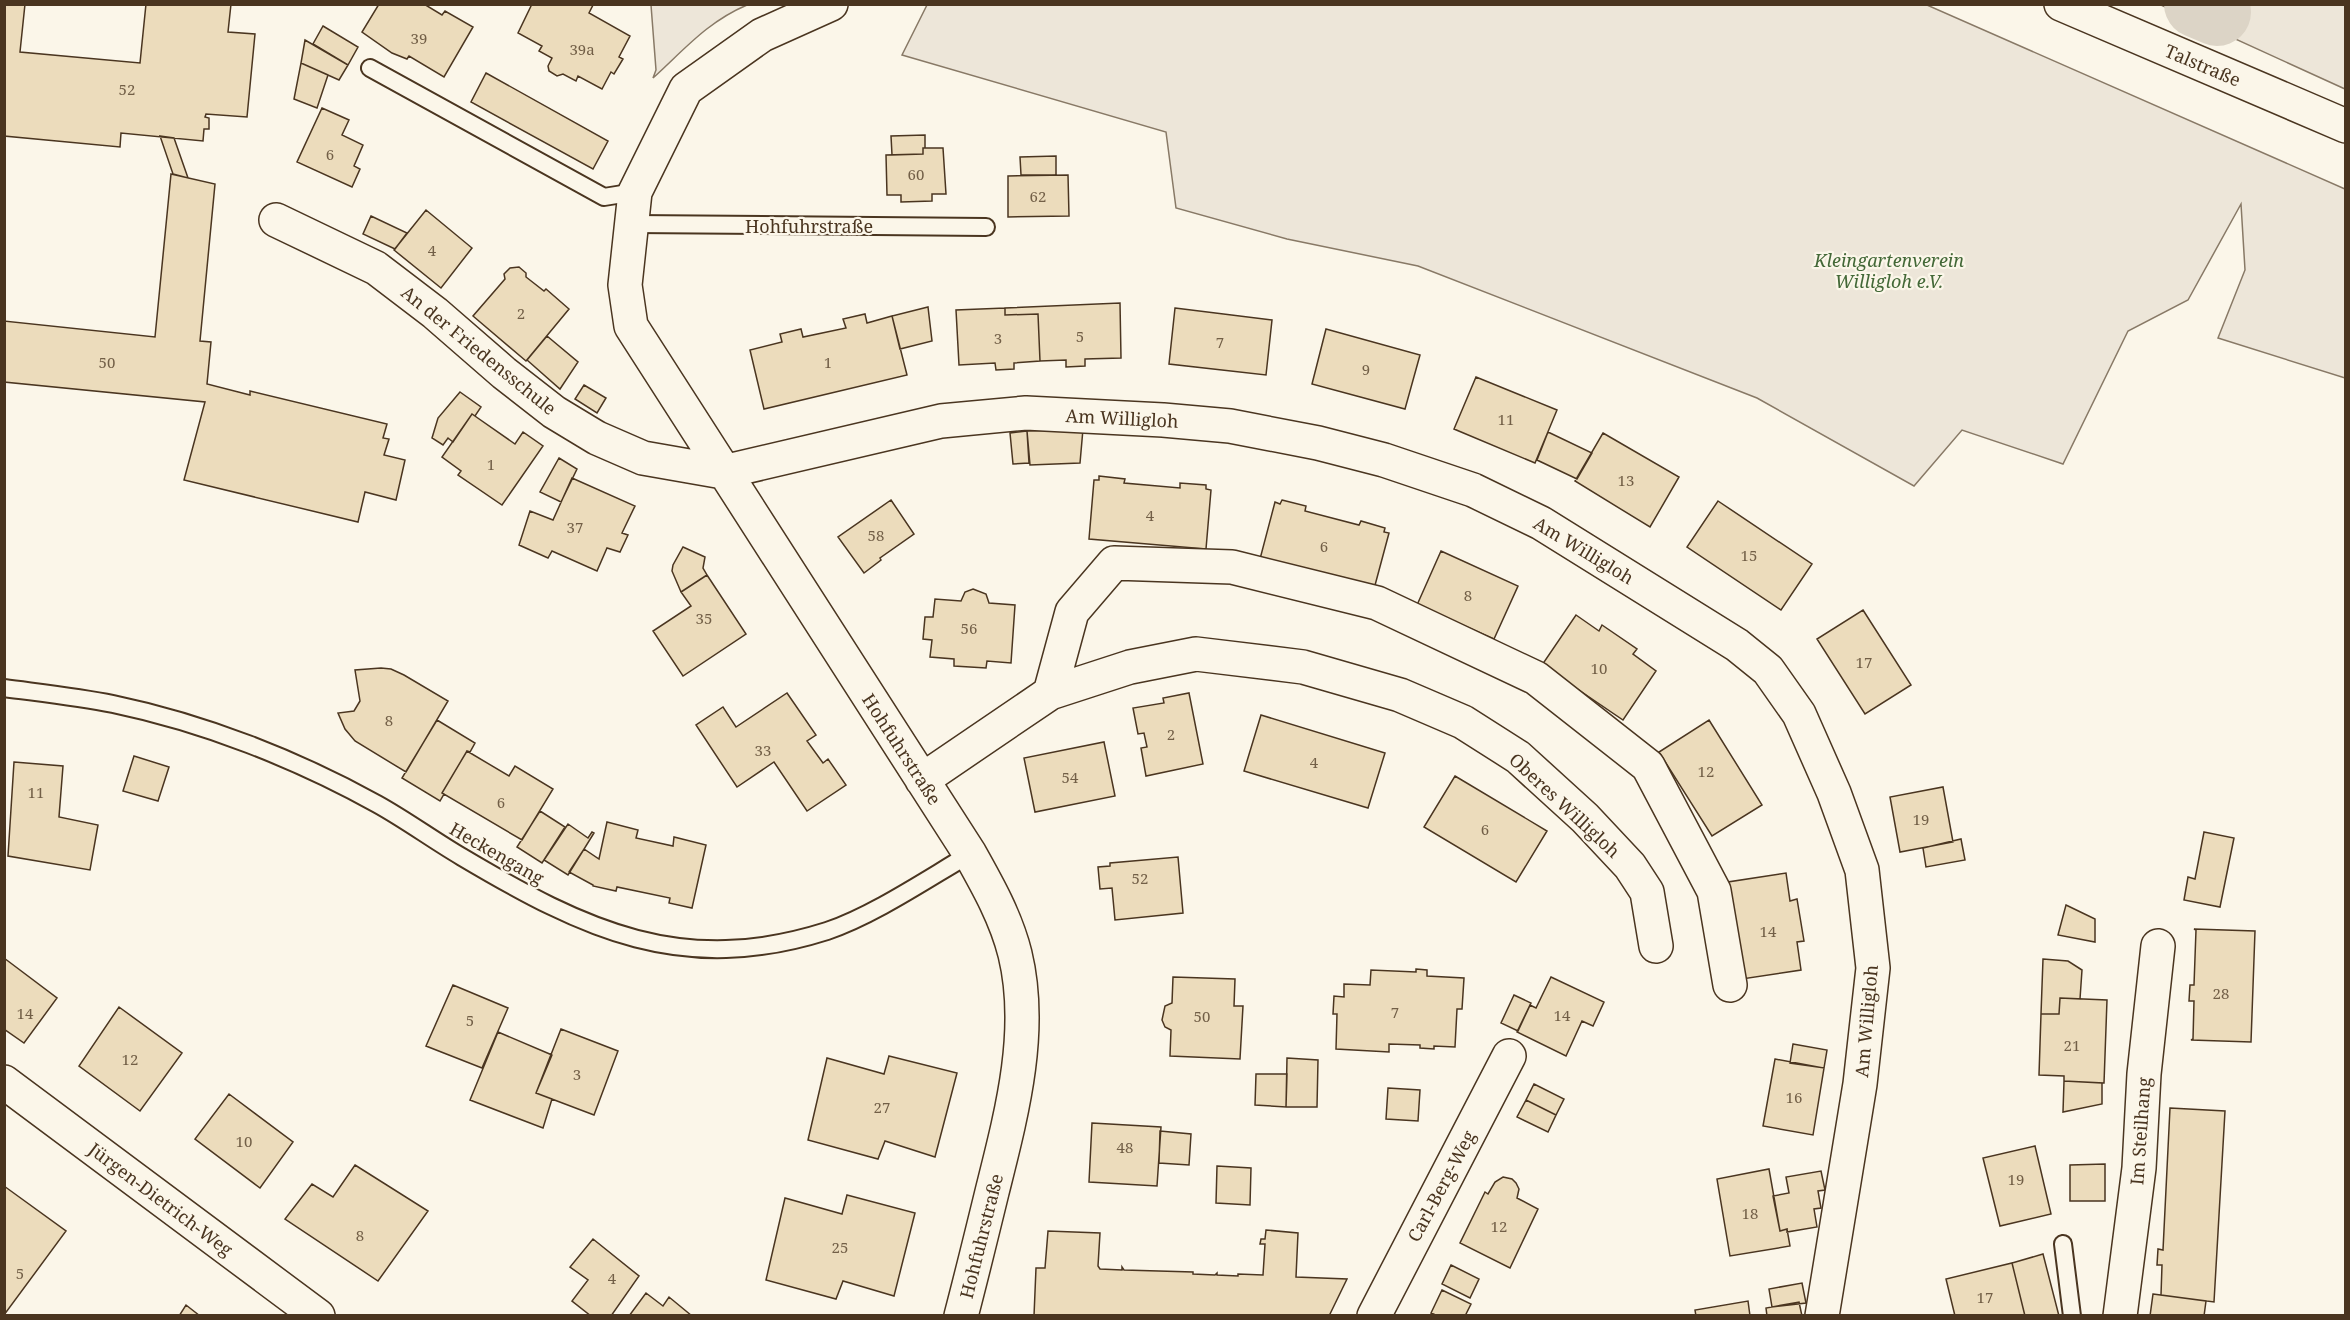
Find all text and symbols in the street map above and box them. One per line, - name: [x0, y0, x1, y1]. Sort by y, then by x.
- house number: 39: [411, 28, 427, 48]
- street label: Talstraße: [2161, 38, 2245, 92]
- house number: 39a: [569, 39, 595, 59]
- house number: 52: [119, 79, 135, 99]
- house number: 6: [326, 144, 334, 164]
- house number: 60: [908, 164, 924, 184]
- house number: 62: [1030, 186, 1046, 206]
- street label: Hohfuhrstraße: [745, 214, 873, 238]
- house number: 4: [428, 240, 437, 260]
- park label: Kleingartenverein Willigloh e.V.: [1813, 248, 1964, 293]
- street label: An der Friedensschule: [397, 280, 561, 420]
- house number: 2: [517, 303, 525, 323]
- house number: 5: [1076, 326, 1084, 346]
- house number: 3: [994, 328, 1002, 348]
- house number: 7: [1216, 332, 1224, 352]
- house number: 50: [99, 352, 115, 372]
- house number: 1: [824, 352, 832, 372]
- house number: 9: [1362, 359, 1370, 379]
- street label: Am Willigloh: [1065, 403, 1179, 433]
- house number: 11: [1498, 409, 1514, 429]
- house number: 1: [487, 454, 495, 474]
- house number: 13: [1618, 470, 1634, 490]
- house number: 4: [1146, 505, 1155, 525]
- street label: Am Willigloh: [1529, 511, 1639, 589]
- house number: 37: [567, 517, 583, 537]
- house number: 58: [868, 525, 884, 545]
- house number: 6: [1320, 536, 1328, 556]
- house number: 15: [1741, 545, 1757, 565]
- house number: 8: [1464, 585, 1472, 605]
- house number: 35: [696, 608, 712, 628]
- house number: 56: [961, 618, 977, 638]
- house number: 17: [1856, 652, 1872, 672]
- house number: 10: [1591, 658, 1607, 678]
- street label: Hohfuhrstraße: [857, 689, 947, 809]
- house number: 8: [385, 710, 393, 730]
- house number: 2: [1167, 724, 1175, 744]
- house number: 33: [755, 740, 771, 760]
- street label: Oberes Willigloh: [1504, 747, 1626, 863]
- house number: 4: [1310, 752, 1319, 772]
- house number: 12: [1698, 761, 1714, 781]
- house number: 54: [1062, 767, 1079, 787]
- house number: 11: [28, 782, 44, 802]
- house number: 6: [497, 792, 505, 812]
- house number: 19: [1913, 809, 1929, 829]
- street label: Heckengang: [445, 816, 549, 890]
- house number: 6: [1481, 819, 1489, 839]
- house number: 52: [1132, 868, 1148, 888]
- house number: 14: [1760, 921, 1777, 941]
- street label: Am Willigloh: [1849, 964, 1883, 1078]
- house number: 28: [2213, 983, 2229, 1003]
- house number: 7: [1391, 1002, 1399, 1022]
- house number: 14: [17, 1003, 34, 1023]
- house number: 14: [1554, 1005, 1571, 1025]
- house number: 50: [1194, 1006, 1210, 1026]
- house number: 5: [466, 1010, 474, 1030]
- house number: 21: [2064, 1035, 2080, 1055]
- house number: 12: [122, 1049, 138, 1069]
- house number: 3: [573, 1064, 581, 1084]
- street label: Im Steilhang: [2124, 1076, 2156, 1186]
- house number: 16: [1786, 1087, 1802, 1107]
- house number: 27: [874, 1097, 890, 1117]
- street label: Carl-Berg-Weg: [1402, 1126, 1481, 1246]
- house number: 10: [236, 1131, 252, 1151]
- street label: Jürgen-Dietrich-Weg: [83, 1136, 238, 1261]
- house number: 48: [1117, 1137, 1133, 1157]
- house number: 19: [2008, 1169, 2024, 1189]
- street label: Hohfuhrstraße: [954, 1171, 1008, 1301]
- house number: 18: [1742, 1203, 1758, 1223]
- house number: 12: [1491, 1216, 1507, 1236]
- house number: 8: [356, 1225, 364, 1245]
- house number: 25: [832, 1237, 848, 1257]
- house number: 5: [16, 1263, 24, 1283]
- house number: 4: [608, 1268, 617, 1288]
- house number: 17: [1977, 1287, 1993, 1307]

